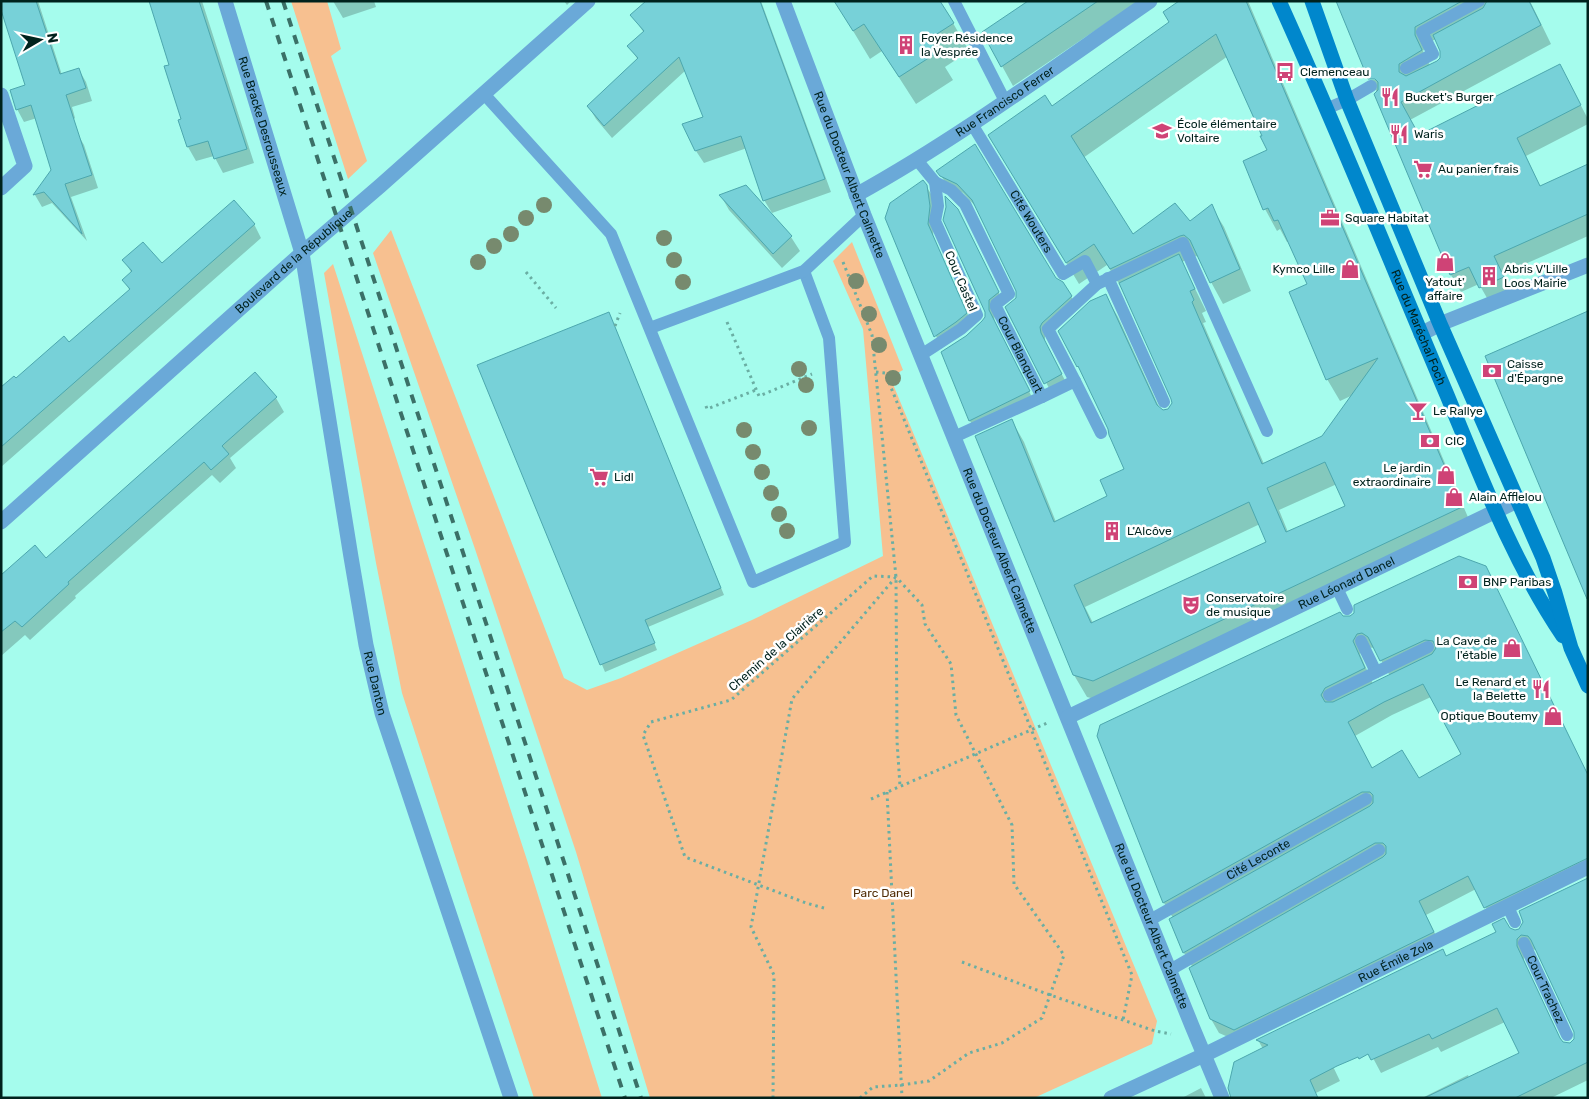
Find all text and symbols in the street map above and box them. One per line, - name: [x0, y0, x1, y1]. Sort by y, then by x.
- north arrow: [15, 15, 65, 65]
- place label: Foyer Résidence la Vesprée: [921, 31, 1013, 59]
- text: N: [43, 32, 62, 44]
- building icon: Foyer Résidence la Vesprée: [895, 34, 917, 56]
- street label: Rue Bracke Desrousseaux: [235, 55, 291, 198]
- bus stop icon: Clemenceau: [1274, 61, 1296, 83]
- street label: Rue Francisco Ferrer: [953, 63, 1057, 140]
- place label: Clemenceau: [1300, 65, 1369, 79]
- restaurant icon: Bucket's Burger: [1379, 86, 1401, 108]
- street label: Rue du Docteur Albert Calmette: [811, 89, 888, 261]
- place label: Bucket's Burger: [1405, 90, 1494, 104]
- place label: École élémentaire Voltaire: [1177, 117, 1277, 145]
- school or university icon: École élémentaire Voltaire: [1151, 120, 1173, 142]
- restaurant icon: Waris: [1388, 123, 1410, 145]
- place label: Waris: [1414, 127, 1444, 141]
- supermarket icon: Au panier frais: [1412, 158, 1434, 180]
- place label: Au panier frais: [1438, 162, 1519, 176]
- street label: Cité Wouters: [1007, 188, 1055, 255]
- street label: Boulevard de la République: [232, 206, 355, 316]
- office icon: Square Habitat: [1319, 207, 1341, 229]
- place label: Square Habitat: [1345, 211, 1429, 225]
- street label: Cour Castel: [942, 249, 980, 313]
- shop icon: Yatout' affaire: [1434, 251, 1456, 273]
- shop icon: Kymco Lille: [1339, 258, 1361, 280]
- place label: Kymco Lille: [1272, 262, 1335, 276]
- place label: Abris V'Lille Loos Mairie: [1504, 262, 1568, 290]
- building icon: Abris V'Lille Loos Mairie: [1478, 265, 1500, 287]
- street label: Rue du Maréchal Foch: [1388, 268, 1449, 387]
- place label: Yatout' affaire: [1425, 275, 1465, 303]
- street label: Cour Blanquart: [995, 314, 1046, 396]
- place label: Caisse d'Épargne: [1507, 357, 1564, 385]
- bank icon: Caisse d'Épargne: [1481, 360, 1503, 382]
- bar icon: Le Rallye: [1407, 400, 1429, 422]
- place label: Le Rallye: [1433, 404, 1483, 418]
- bank icon: CIC: [1419, 430, 1441, 452]
- place label: CIC: [1445, 434, 1464, 448]
- place label: Le jardin extraordinaire: [1353, 461, 1431, 489]
- shop icon: Le jardin extraordinaire: [1435, 464, 1457, 486]
- supermarket icon: Lidl: [588, 466, 610, 488]
- street label: Rue du Docteur Albert Calmette: [960, 466, 1040, 636]
- place label: Lidl: [614, 470, 634, 484]
- shop icon: Alain Afflelou: [1443, 486, 1465, 508]
- place label: Alain Afflelou: [1469, 490, 1542, 504]
- building icon: L'Alcôve: [1101, 520, 1123, 542]
- place label: L'Alcôve: [1127, 524, 1172, 538]
- street label: Rue Léonard Danel: [1296, 554, 1397, 612]
- bank icon: BNP Paribas: [1457, 571, 1479, 593]
- place label: BNP Paribas: [1483, 575, 1551, 589]
- place label: Conservatoire de musique: [1206, 591, 1284, 619]
- theatre icon: Conservatoire de musique: [1180, 594, 1202, 616]
- street label: Chemin de la Clairière: [726, 604, 826, 694]
- place label: La Cave de l'étable: [1436, 634, 1497, 662]
- shop icon: La Cave de l'étable: [1501, 637, 1523, 659]
- street label: Rue Danton: [361, 650, 389, 717]
- place label: Le Renard et la Belette: [1455, 675, 1526, 703]
- restaurant icon: Le Renard et la Belette: [1530, 678, 1552, 700]
- shop icon: Optique Boutemy: [1542, 705, 1564, 727]
- place label: Optique Boutemy: [1441, 709, 1538, 723]
- street label: Cité Leconte: [1224, 836, 1293, 883]
- street label: Rue du Docteur Albert Calmette: [1112, 841, 1192, 1011]
- park label: Parc Danel: [853, 886, 913, 900]
- street label: Rue Émile Zola: [1356, 937, 1436, 985]
- street label: Cour Trachez: [1524, 953, 1567, 1025]

